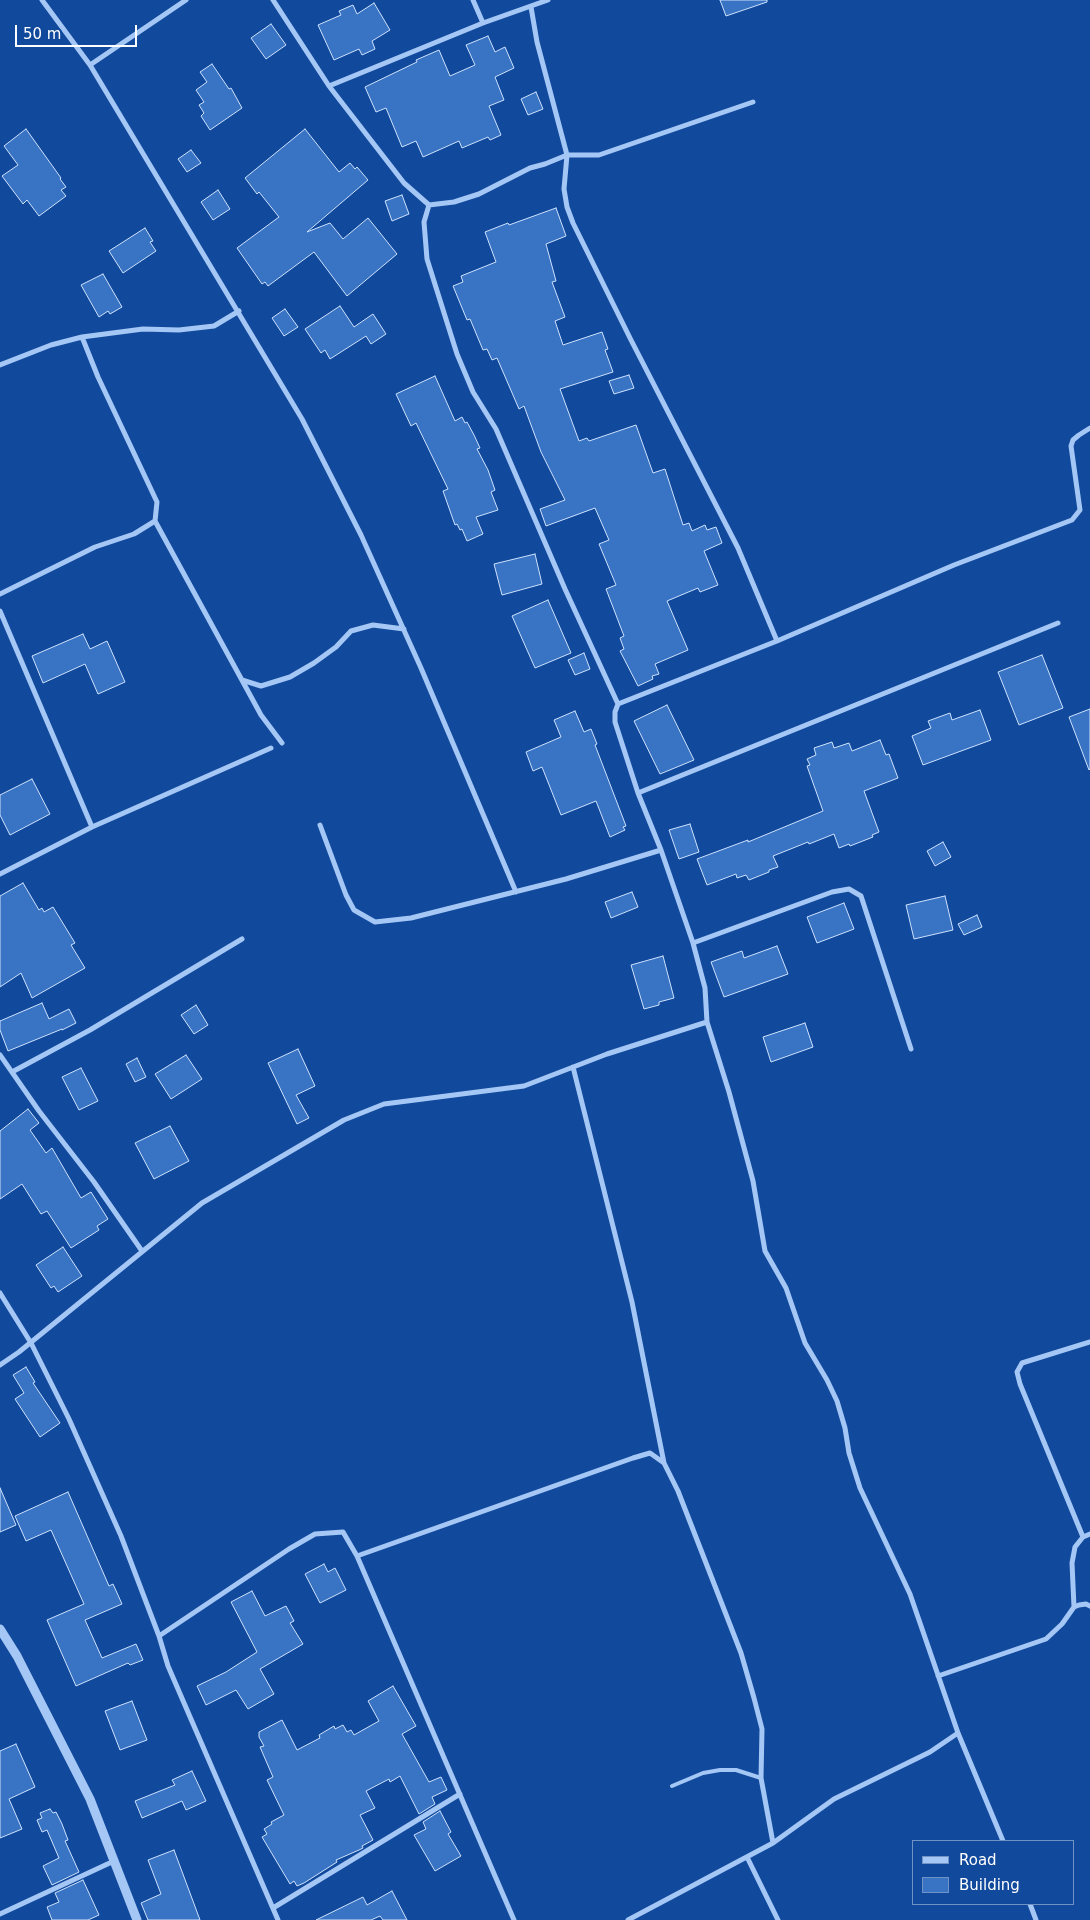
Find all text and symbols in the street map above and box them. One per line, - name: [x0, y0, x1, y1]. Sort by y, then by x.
- scale bar: [18, 15, 140, 47]
- text: 50 m: [23, 25, 61, 43]
- legend: [912, 1840, 1075, 1905]
- text: Road: [959, 1851, 997, 1869]
- text: Building: [959, 1876, 1020, 1894]

